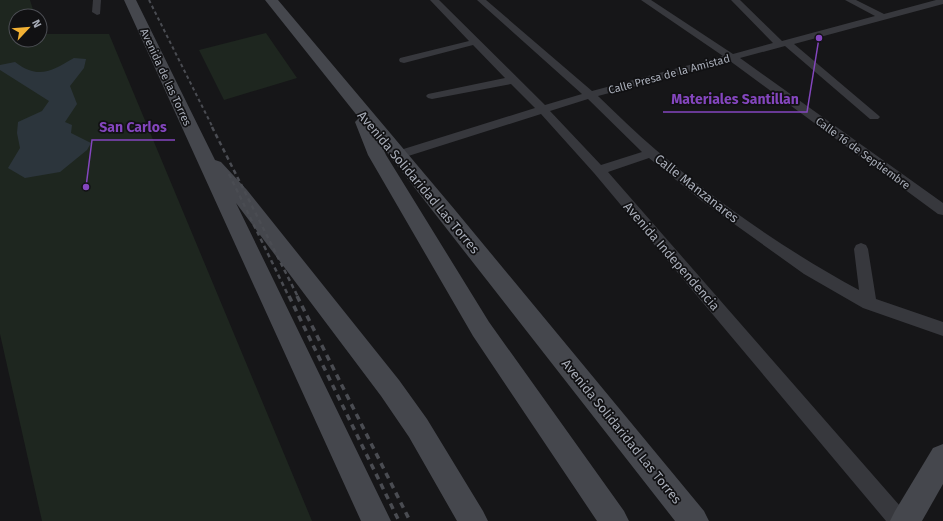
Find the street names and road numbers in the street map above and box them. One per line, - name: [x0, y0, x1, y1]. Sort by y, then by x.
- street label: Avenida de las Torres: [137, 26, 194, 128]
- street label: Calle Presa de la Amistad: [607, 52, 731, 97]
- street label: Avenida Solidaridad Las Torres: [355, 108, 483, 257]
- street label: Calle 16 de Septiembre: [813, 115, 913, 192]
- street label: Calle Manzanares: [652, 151, 742, 226]
- street label: Avenida Independencia: [620, 199, 723, 314]
- street label: Avenida Solidaridad Las Torres: [559, 356, 685, 507]

